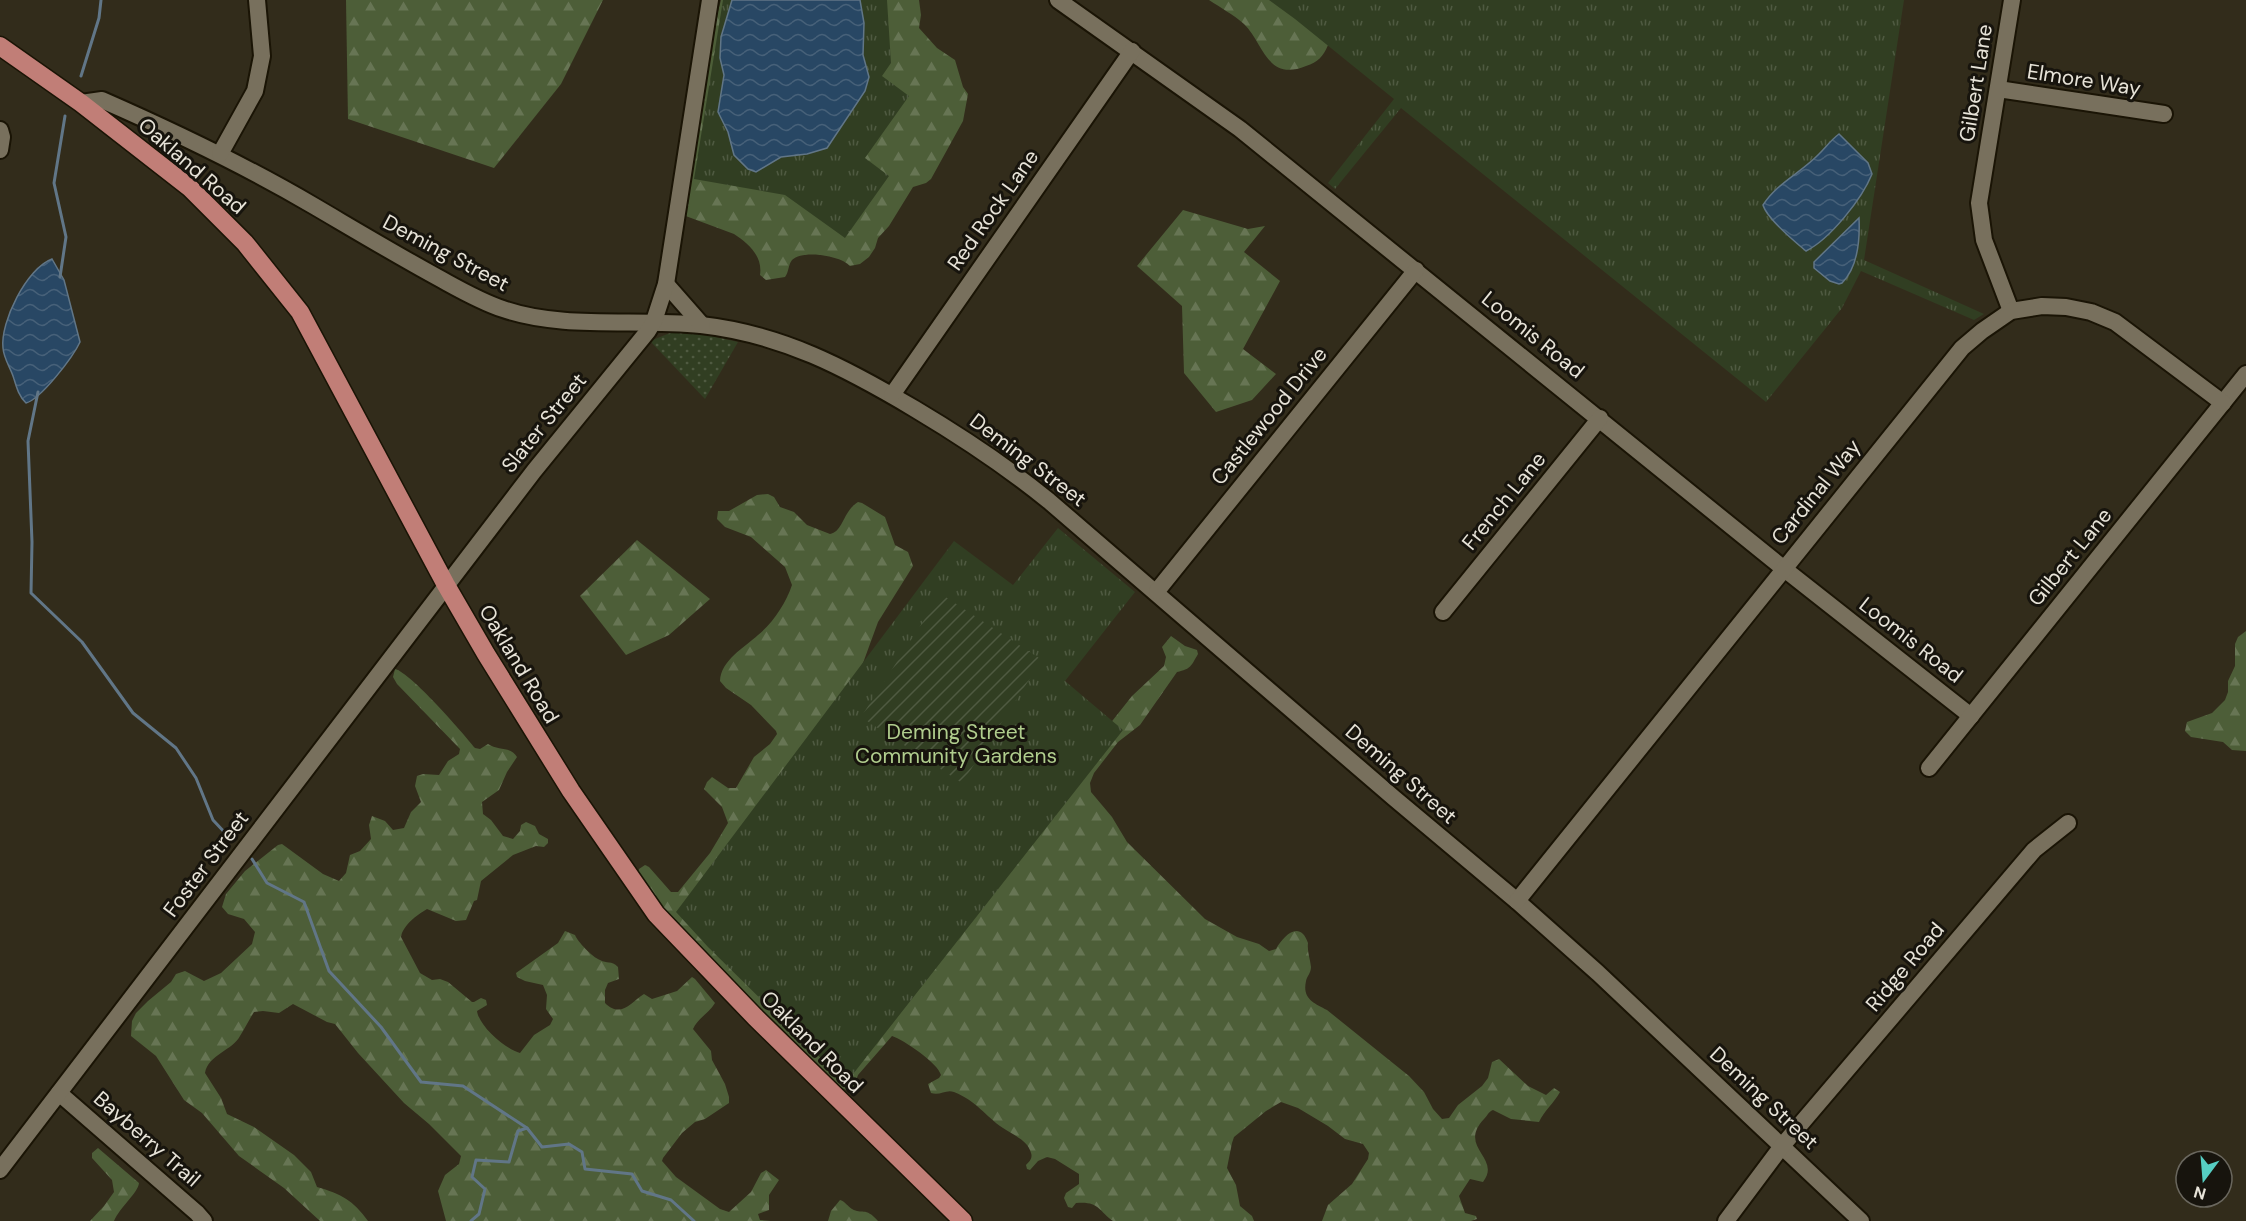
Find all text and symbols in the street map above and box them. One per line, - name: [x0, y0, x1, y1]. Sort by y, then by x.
- street label: Gilbert Lane: [1953, 22, 1999, 144]
- street label: Elmore Way: [2025, 57, 2143, 103]
- street label: Oakland Road: [132, 111, 252, 221]
- street label: Red Rock Lane: [941, 144, 1045, 276]
- street label: Deming Street: [378, 208, 514, 298]
- street label: Loomis Road: [1476, 285, 1590, 385]
- street label: Castlewood Drive: [1205, 341, 1333, 491]
- street label: Slater Street: [495, 367, 593, 479]
- street label: Deming Street: [964, 407, 1092, 513]
- street label: Cardinal Way: [1765, 433, 1867, 551]
- street label: French Lane: [1456, 446, 1552, 556]
- street label: Gilbert Lane: [2022, 502, 2118, 612]
- street label: Loomis Road: [1853, 591, 1969, 689]
- street label: Oakland Road: [472, 599, 566, 729]
- park label: Deming Street Community Gardens: [855, 718, 1057, 770]
- street label: Deming Street: [1339, 718, 1463, 830]
- street label: Foster Street: [157, 805, 255, 923]
- street label: Ridge Road: [1859, 916, 1951, 1018]
- street label: Oakland Road: [755, 985, 869, 1099]
- street label: Deming Street: [1704, 1040, 1824, 1156]
- street label: Bayberry Trail: [88, 1085, 206, 1193]
- north arrow: [2174, 1149, 2234, 1209]
- text: N: [2191, 1181, 2209, 1205]

